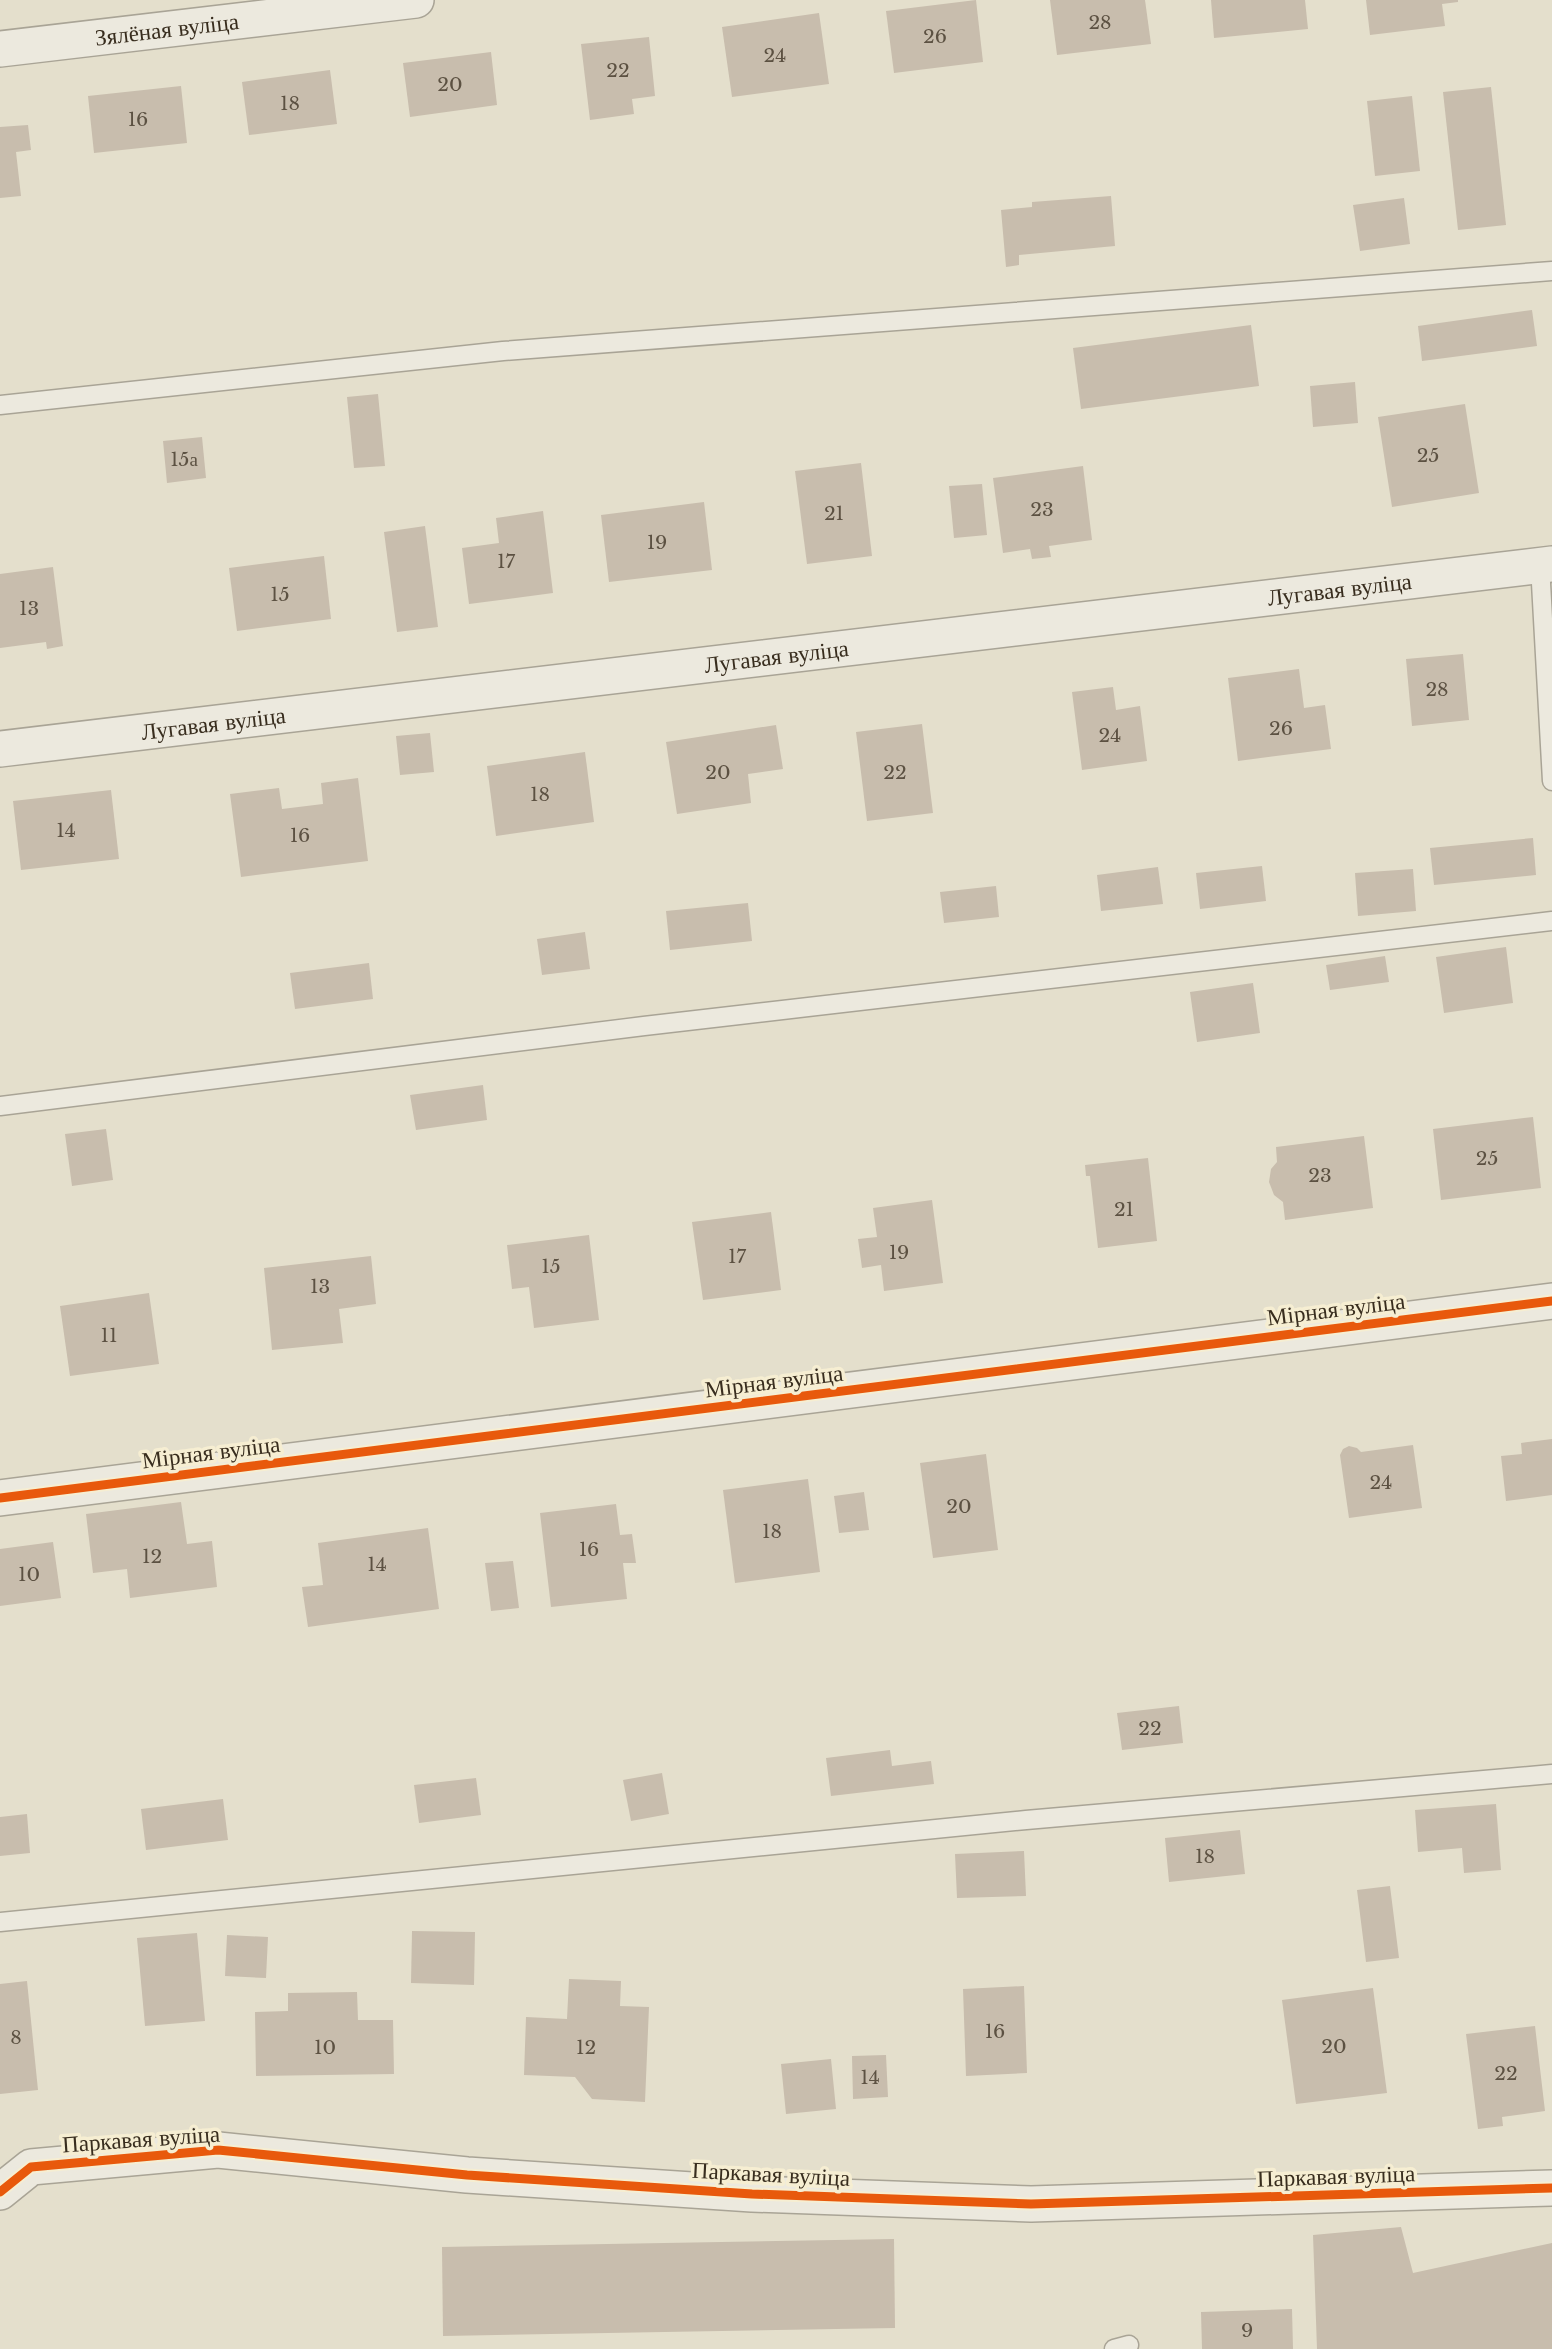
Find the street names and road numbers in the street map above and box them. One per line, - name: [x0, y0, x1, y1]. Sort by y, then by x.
- street label: Зялёная вуліца: [93, 7, 240, 52]
- street label: Лугавая вуліца: [1266, 567, 1413, 612]
- street label: Лугавая вуліца: [703, 634, 850, 679]
- street label: Лугавая вуліца: [140, 701, 287, 746]
- street label: Мірная вуліца: [1265, 1287, 1407, 1331]
- street label: Мірная вуліца: [703, 1359, 845, 1403]
- street label: Мірная вуліца: [140, 1430, 282, 1474]
- street label: Паркавая вуліца: [61, 2120, 221, 2158]
- street label: Паркавая вуліца: [691, 2156, 851, 2192]
- street label: Паркавая вуліца: [1256, 2159, 1416, 2193]

